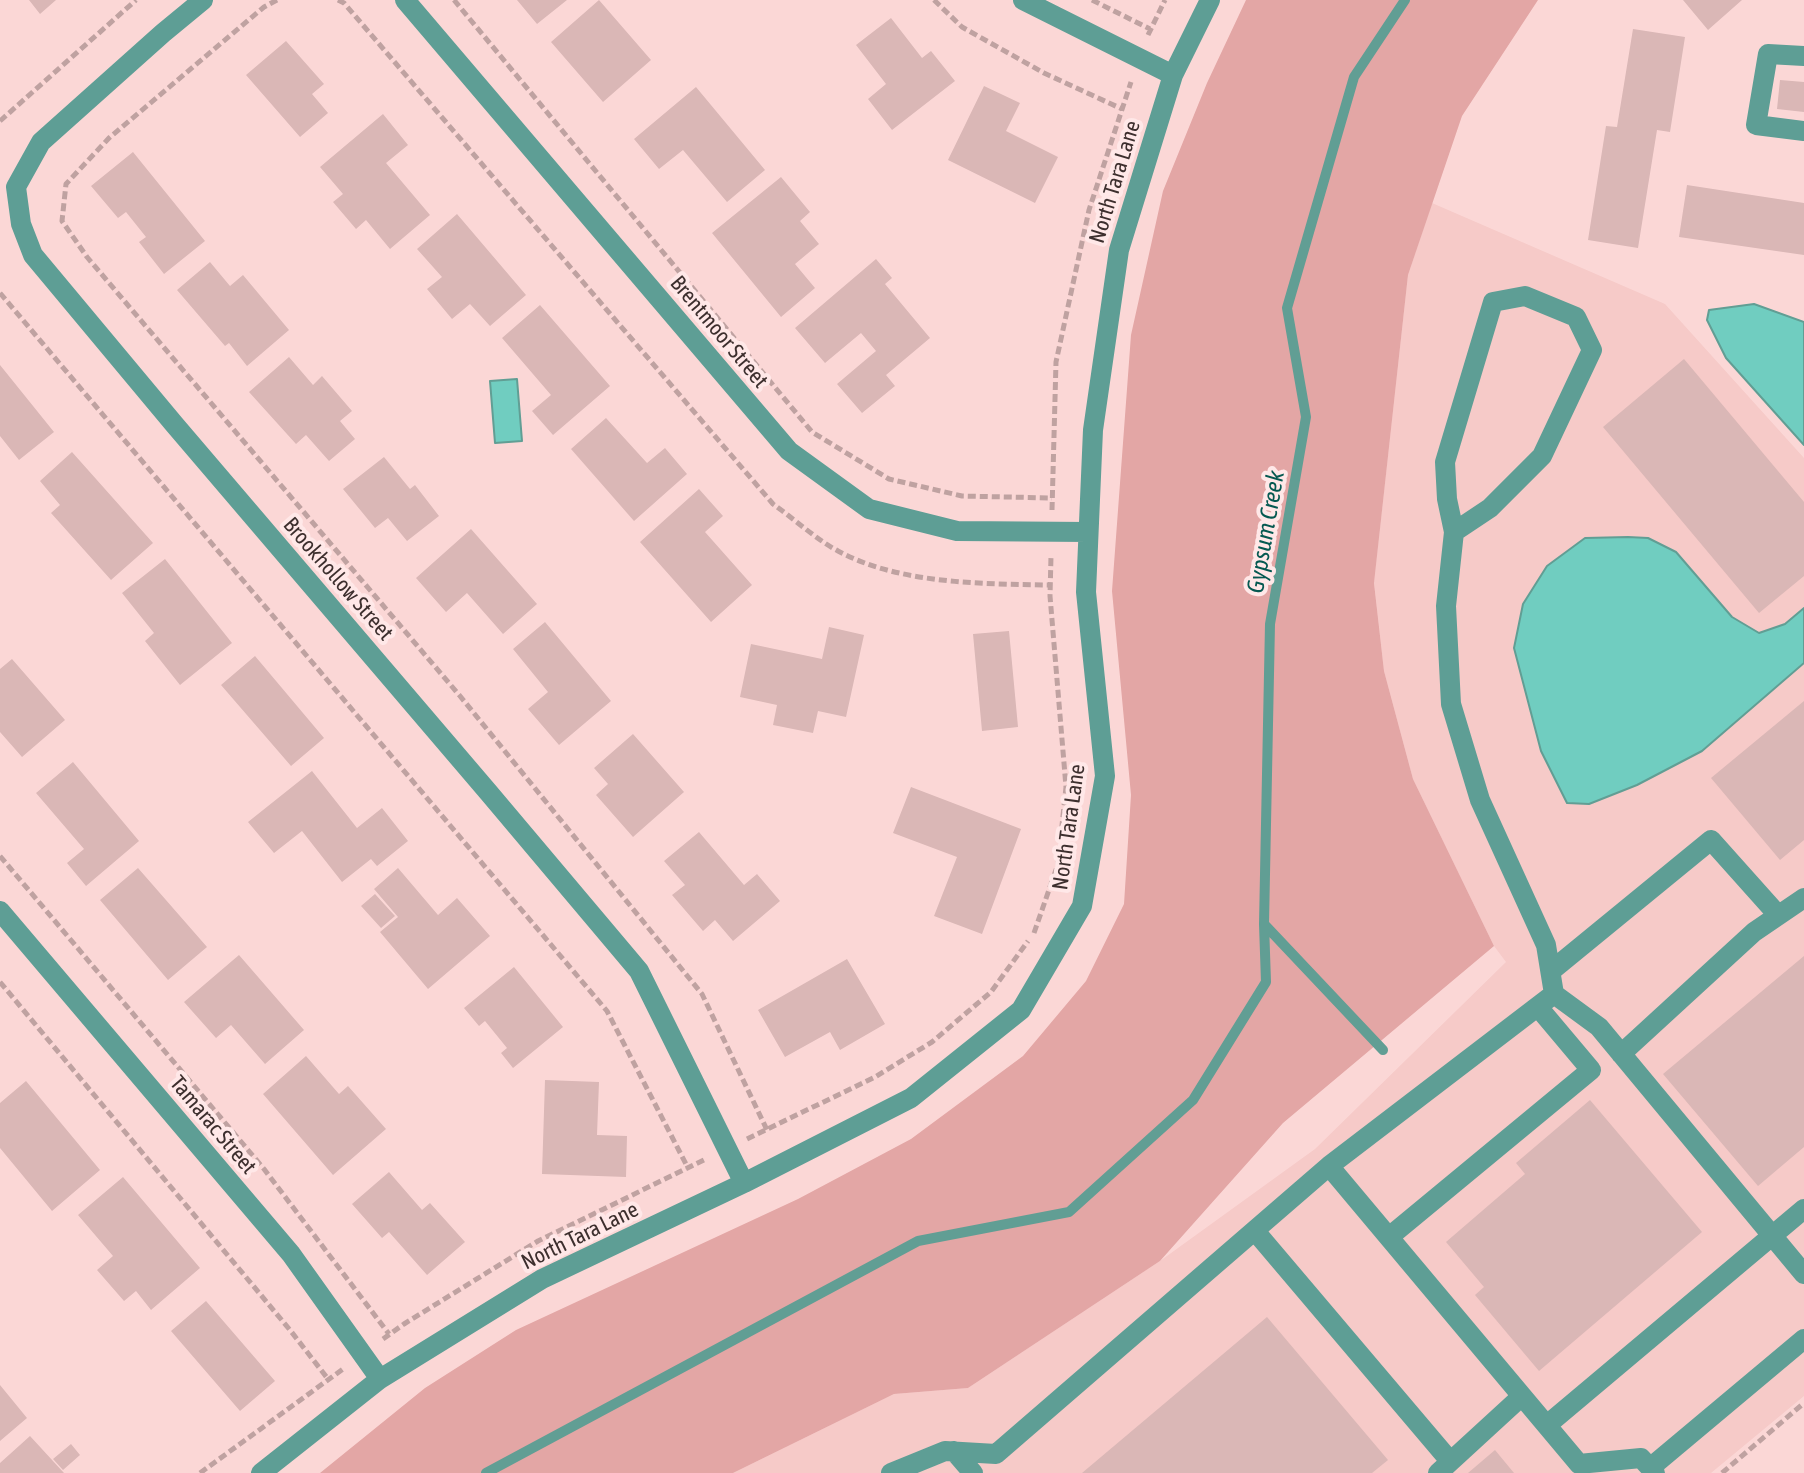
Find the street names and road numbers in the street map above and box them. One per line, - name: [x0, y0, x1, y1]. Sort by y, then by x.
- street label: North Tara Lane: [1084, 118, 1146, 246]
- street label: Brentmoor Street: [664, 271, 774, 393]
- street label: Brookhollow Street: [277, 512, 399, 646]
- street label: North Tara Lane: [1047, 762, 1091, 892]
- street label: Tamarac Street: [164, 1071, 262, 1179]
- street label: North Tara Lane: [517, 1196, 643, 1276]

